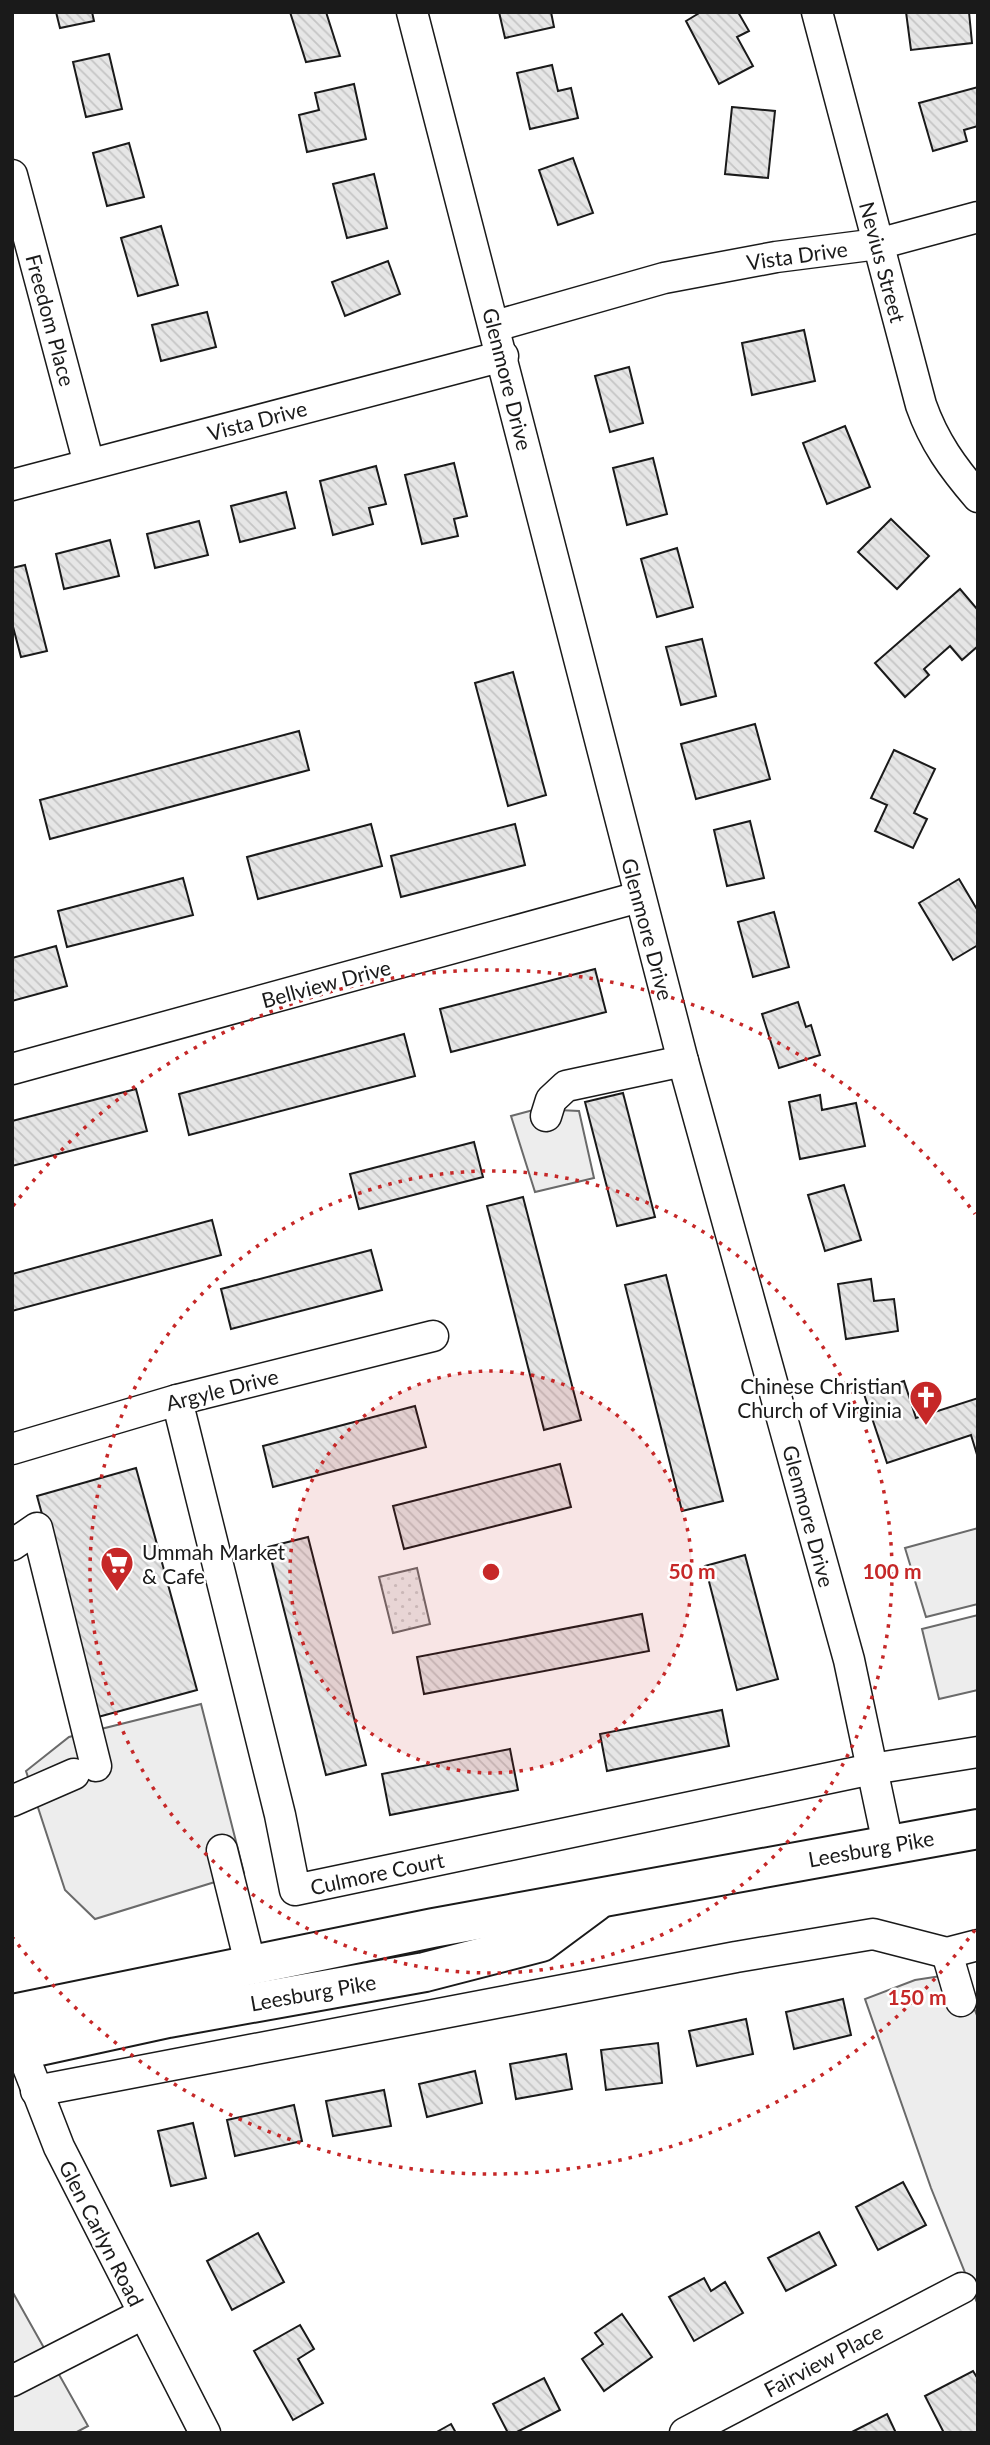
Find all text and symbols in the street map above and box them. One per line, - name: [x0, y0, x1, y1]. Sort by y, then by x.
- street label: Nevius Street: [855, 199, 911, 326]
- street label: Vista Drive: [745, 236, 849, 274]
- street label: Freedom Place: [21, 251, 81, 389]
- street label: Glenmore Drive: [478, 305, 538, 453]
- street label: Vista Drive: [205, 395, 309, 445]
- street label: Glenmore Drive: [617, 855, 679, 1003]
- street label: Bellview Drive: [259, 954, 393, 1012]
- street label: Argyle Drive: [163, 1363, 281, 1415]
- place label: Chinese Christian Church of Virginia: [737, 1373, 902, 1422]
- church icon: Chinese Christian Church of Virginia: [907, 1378, 945, 1427]
- street label: Glenmore Drive: [778, 1442, 840, 1590]
- place label: Ummah Market & Cafe: [142, 1539, 286, 1588]
- supermarket icon: Ummah Market & Cafe: [98, 1544, 136, 1593]
- text: 50 m: [668, 1558, 716, 1583]
- text: 100 m: [862, 1558, 922, 1583]
- centre of rings: [479, 1560, 503, 1584]
- street label: Leesburg Pike: [806, 1825, 936, 1871]
- street label: Culmore Court: [308, 1847, 447, 1899]
- street label: Leesburg Pike: [248, 1969, 378, 2015]
- text: 150 m: [887, 1984, 947, 2009]
- street label: Glen Carlyn Road: [55, 2156, 149, 2310]
- street label: Fairview Place: [759, 2318, 887, 2402]

